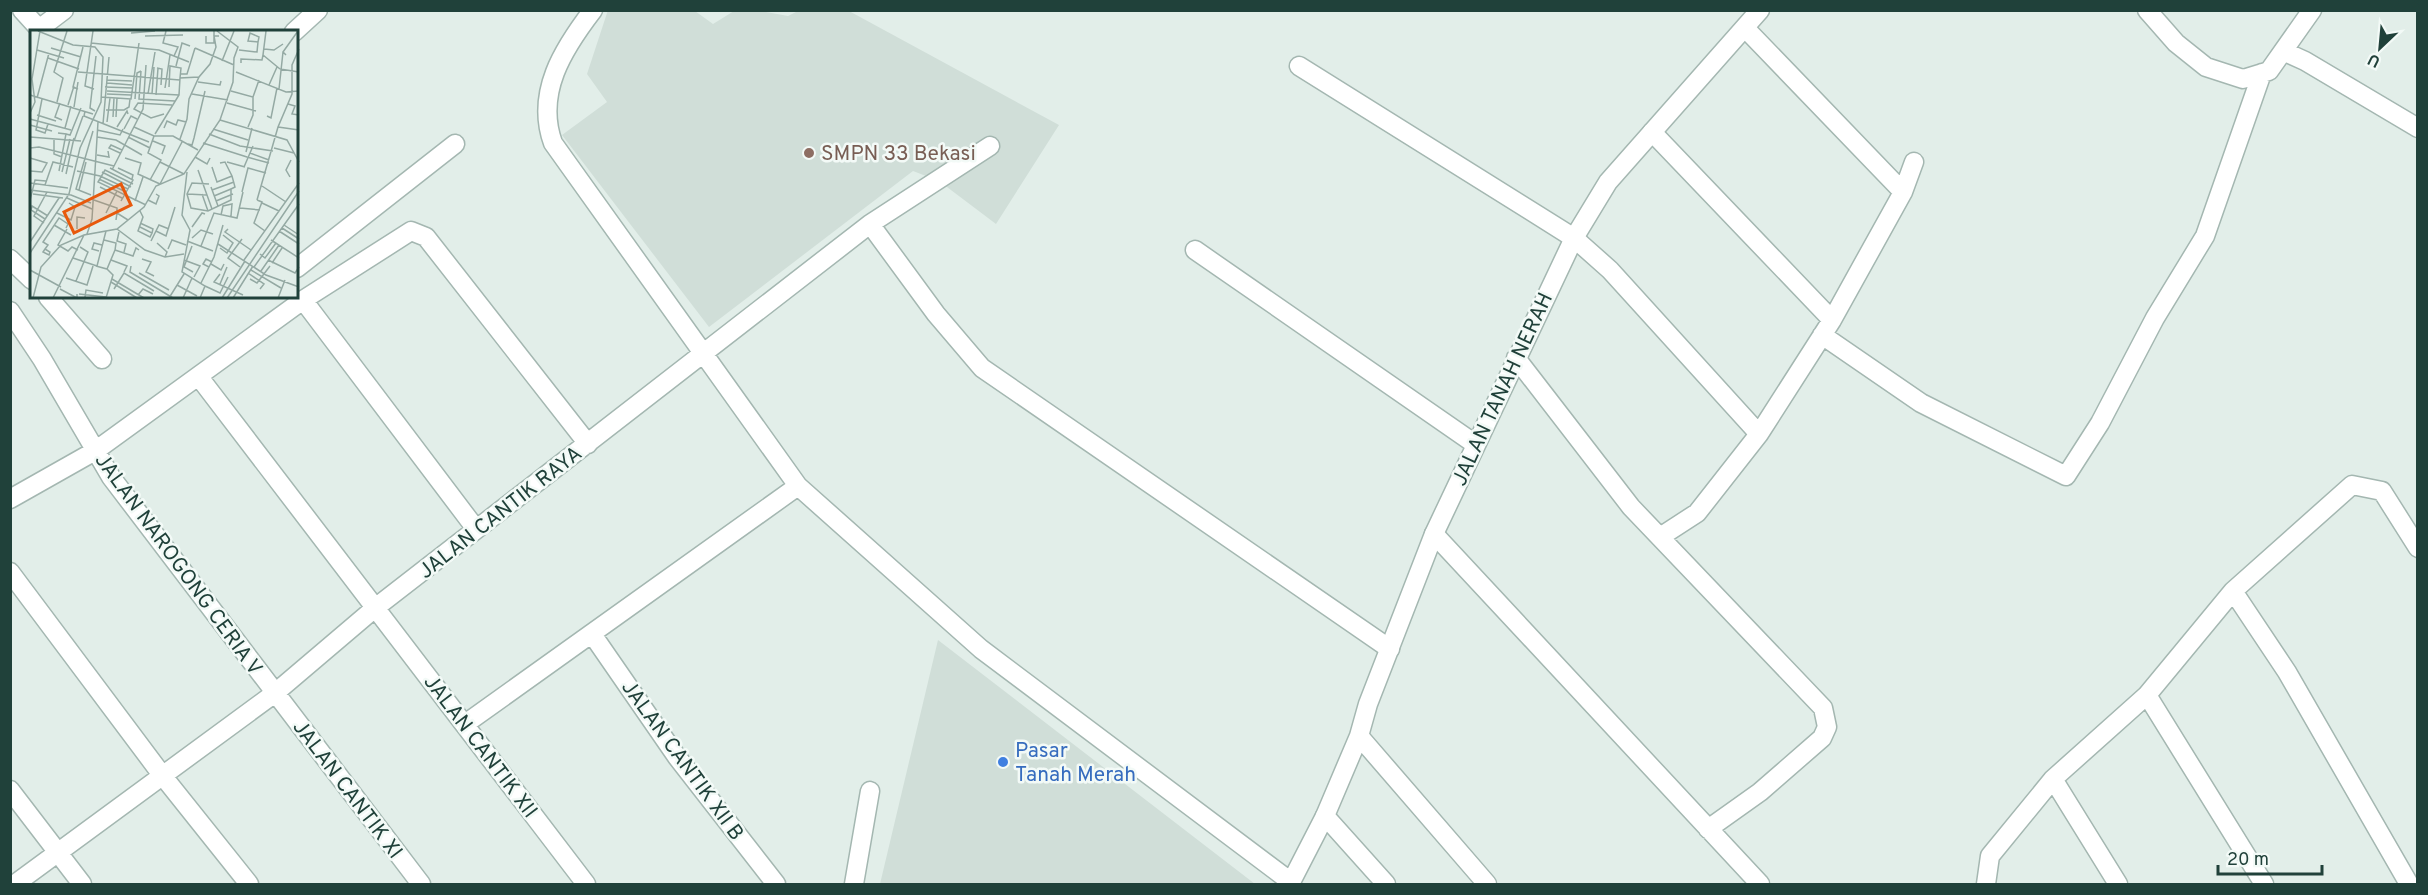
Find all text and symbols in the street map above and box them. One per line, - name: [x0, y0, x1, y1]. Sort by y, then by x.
- north arrow: [2350, 18, 2410, 78]
- inset map: [30, 30, 298, 298]
- text: U: [2365, 48, 2384, 71]
- place label: SMPN 33 Bekasi: [821, 141, 976, 168]
- marker: SMPN 33 Bekasi: [802, 146, 816, 160]
- street label: JALAN TANAH NERAH: [1447, 289, 1560, 491]
- street label: JALAN CANTIK RAYA: [414, 441, 588, 586]
- street label: JALAN NAROGONG CERIA V: [88, 448, 268, 681]
- street label: JALAN CANTIK XII: [417, 670, 543, 824]
- street label: JALAN CANTIK XII B: [615, 675, 749, 846]
- street label: JALAN CANTIK XI: [286, 715, 408, 865]
- place label: Pasar Tanah Merah: [1015, 738, 1136, 789]
- marker: Pasar Tanah Merah: [996, 755, 1010, 769]
- scale bar: [2218, 838, 2322, 876]
- text: 20 m: [2227, 849, 2269, 872]

